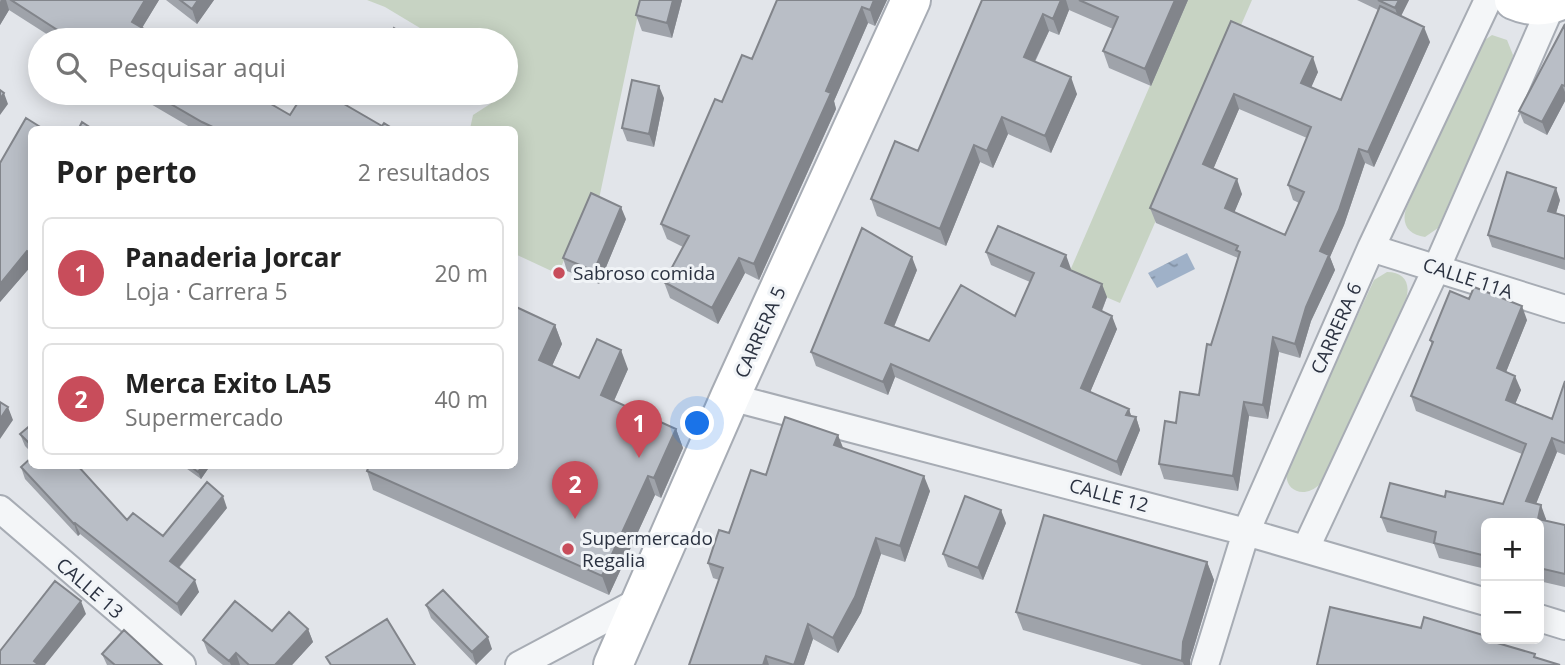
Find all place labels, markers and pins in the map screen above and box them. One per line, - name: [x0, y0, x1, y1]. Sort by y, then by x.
- place label: Sabroso comida: [573, 260, 715, 286]
- marker: Sabroso comida: [551, 265, 567, 281]
- pin: 1: [616, 400, 662, 458]
- pin: 2: [552, 461, 598, 519]
- place label: Supermercado Regalia: [582, 525, 713, 573]
- marker: Supermercado Regalia: [560, 541, 576, 557]

